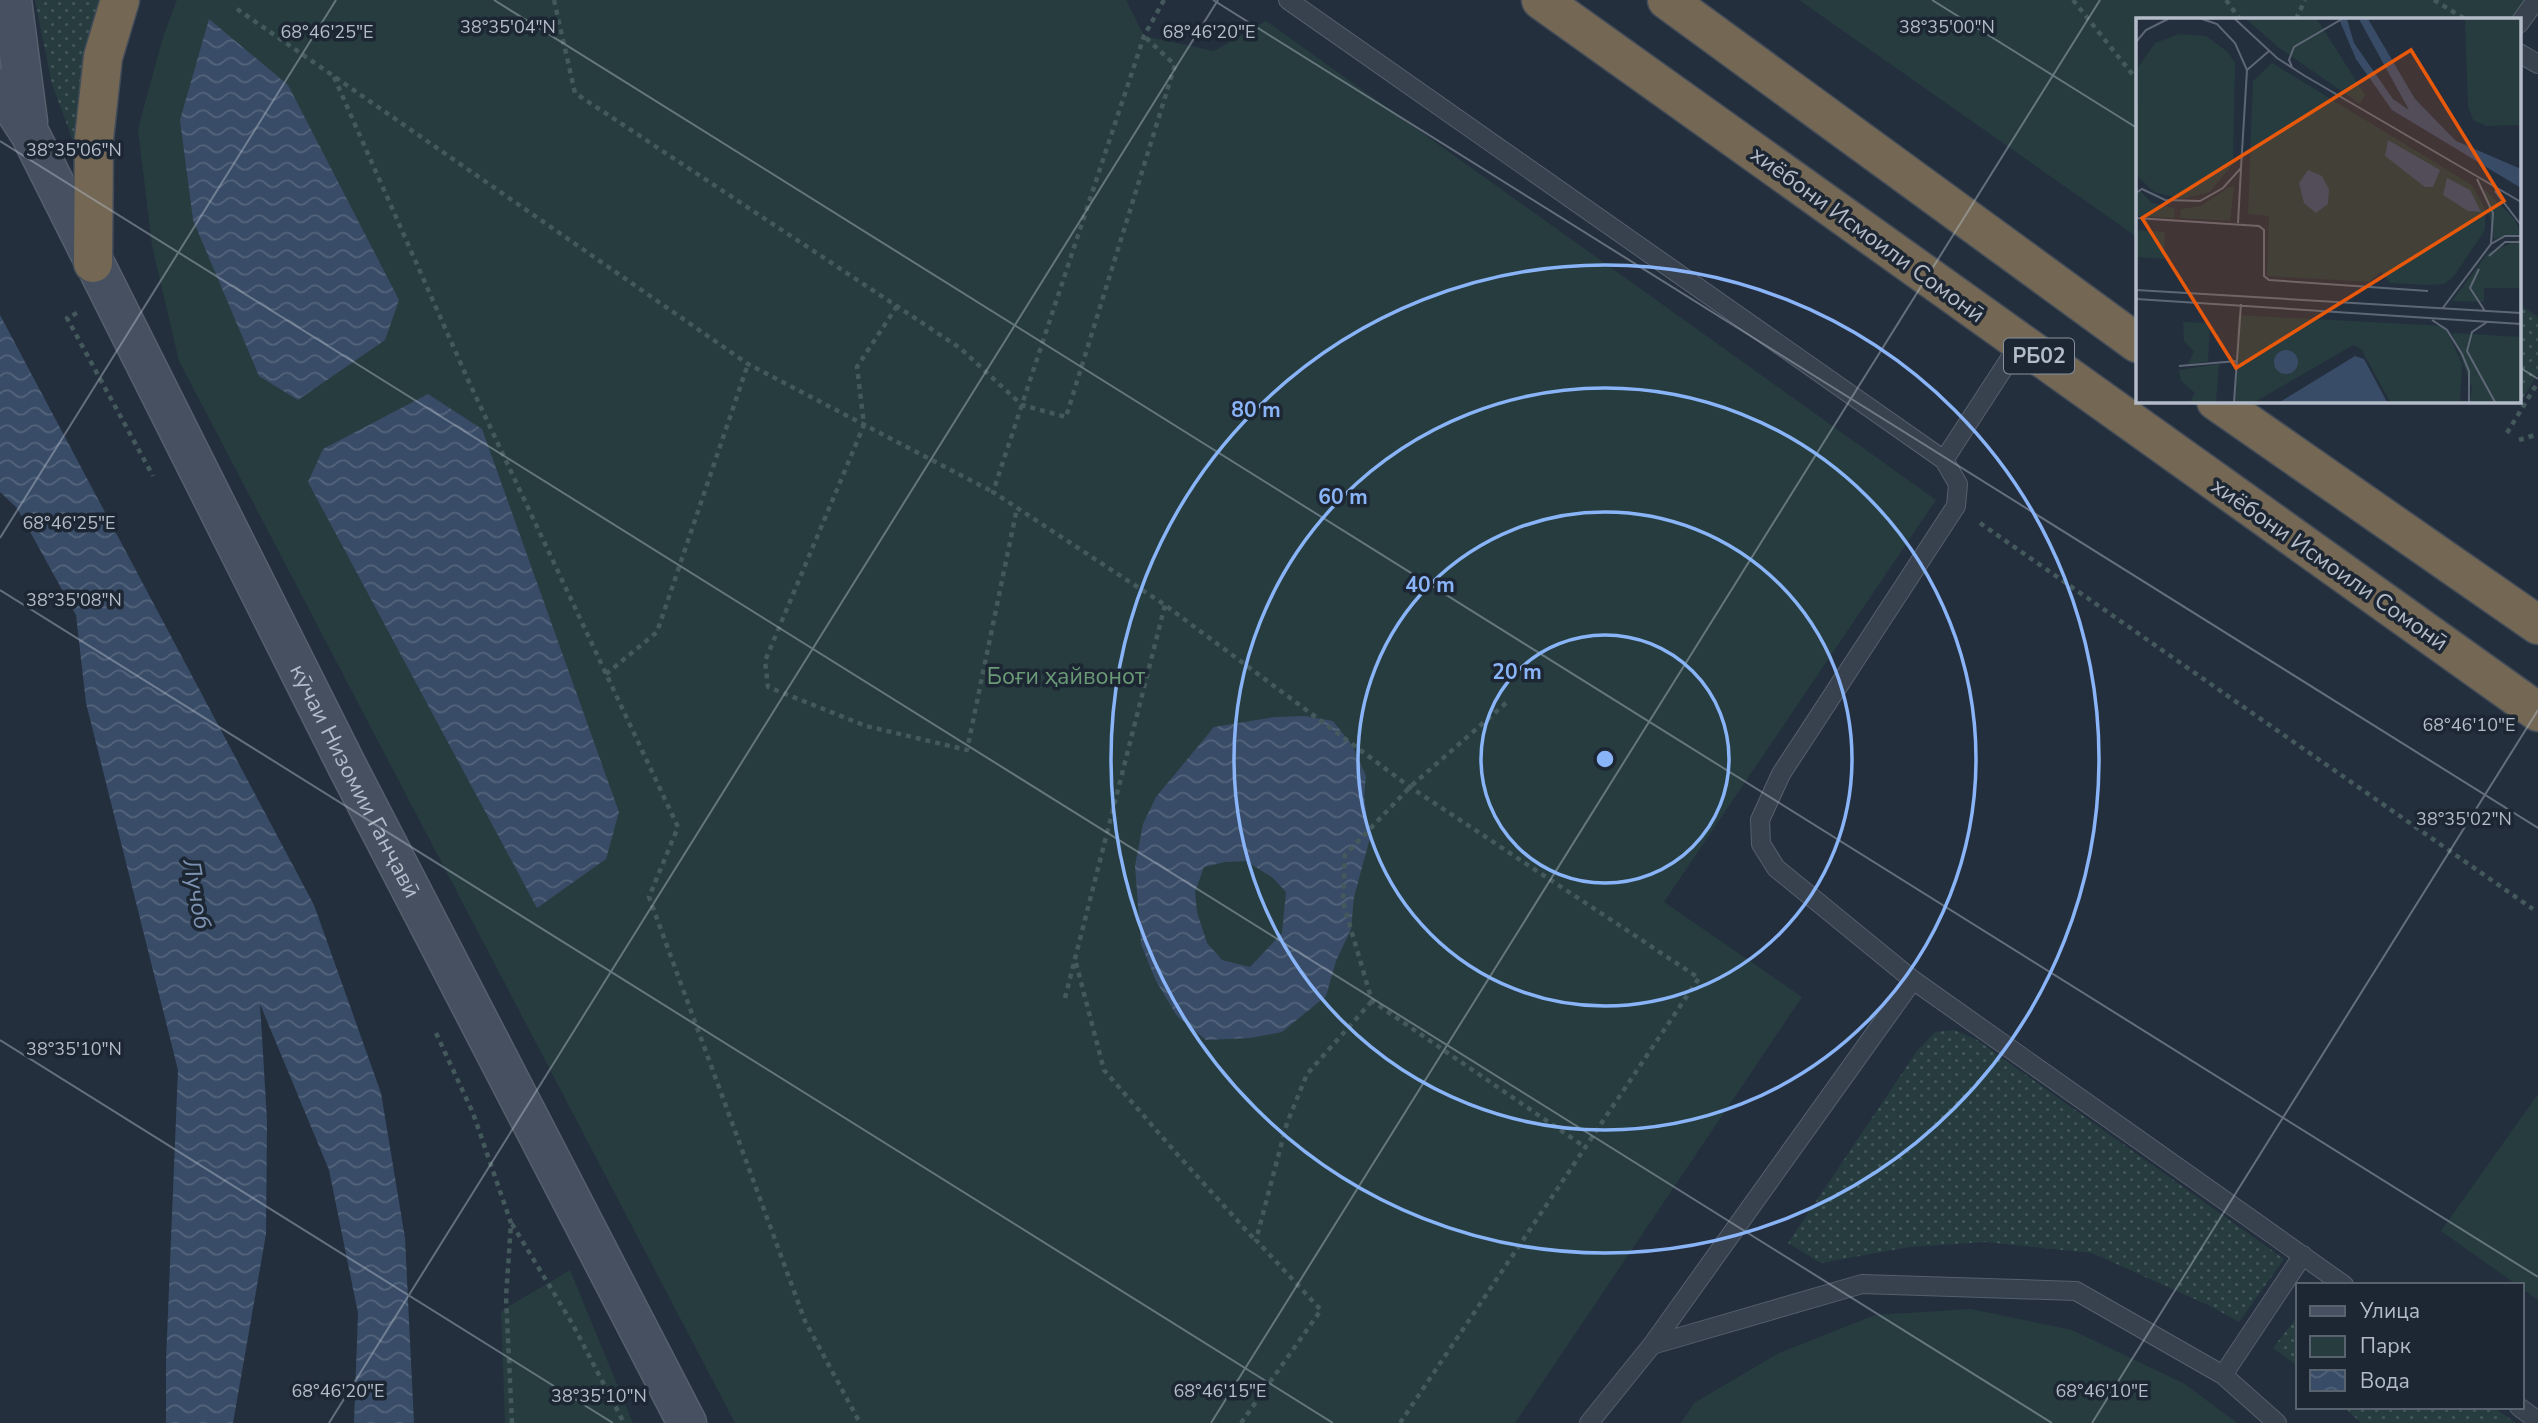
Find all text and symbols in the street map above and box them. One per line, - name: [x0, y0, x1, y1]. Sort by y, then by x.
- text: 38°35'04"N: [460, 15, 556, 39]
- text: 38°35'00"N: [1899, 15, 1995, 39]
- inset map: [2136, 18, 2520, 402]
- text: 68°46'25"E: [281, 20, 374, 44]
- text: 68°46'20"E: [1163, 20, 1256, 44]
- text: 38°35'06"N: [26, 138, 122, 162]
- street label: хиёбони Исмоили Сомонӣ: [1744, 139, 1991, 330]
- road number: РБ02: [2004, 338, 2074, 374]
- text: 80 m: [1231, 396, 1281, 424]
- street label: хиёбони Исмоили Сомонӣ: [2205, 471, 2454, 658]
- text: 60 m: [1318, 483, 1368, 511]
- text: 68°46'25"E: [23, 511, 116, 535]
- text: 40 m: [1405, 571, 1455, 599]
- text: 38°35'08"N: [26, 588, 122, 612]
- text: 20 m: [1492, 658, 1542, 686]
- street label: кӯчаи Низомии Ганҷавӣ: [282, 659, 428, 903]
- park label: Боғи ҳайвонот: [987, 661, 1146, 692]
- text: 68°46'10"E: [2423, 713, 2516, 737]
- centre of rings: [1593, 747, 1617, 771]
- text: 38°35'02"N: [2416, 807, 2512, 831]
- water label: Лучоб: [175, 855, 219, 932]
- text: 38°35'10"N: [26, 1037, 122, 1061]
- legend: [2296, 1283, 2524, 1409]
- text: Улица: [2359, 1297, 2420, 1325]
- text: Парк: [2360, 1332, 2412, 1360]
- text: Вода: [2360, 1367, 2410, 1395]
- text: 68°46'20"E: [292, 1379, 385, 1403]
- text: 68°46'15"E: [1174, 1379, 1267, 1403]
- text: 68°46'10"E: [2056, 1379, 2149, 1403]
- text: 38°35'10"N: [551, 1384, 647, 1408]

